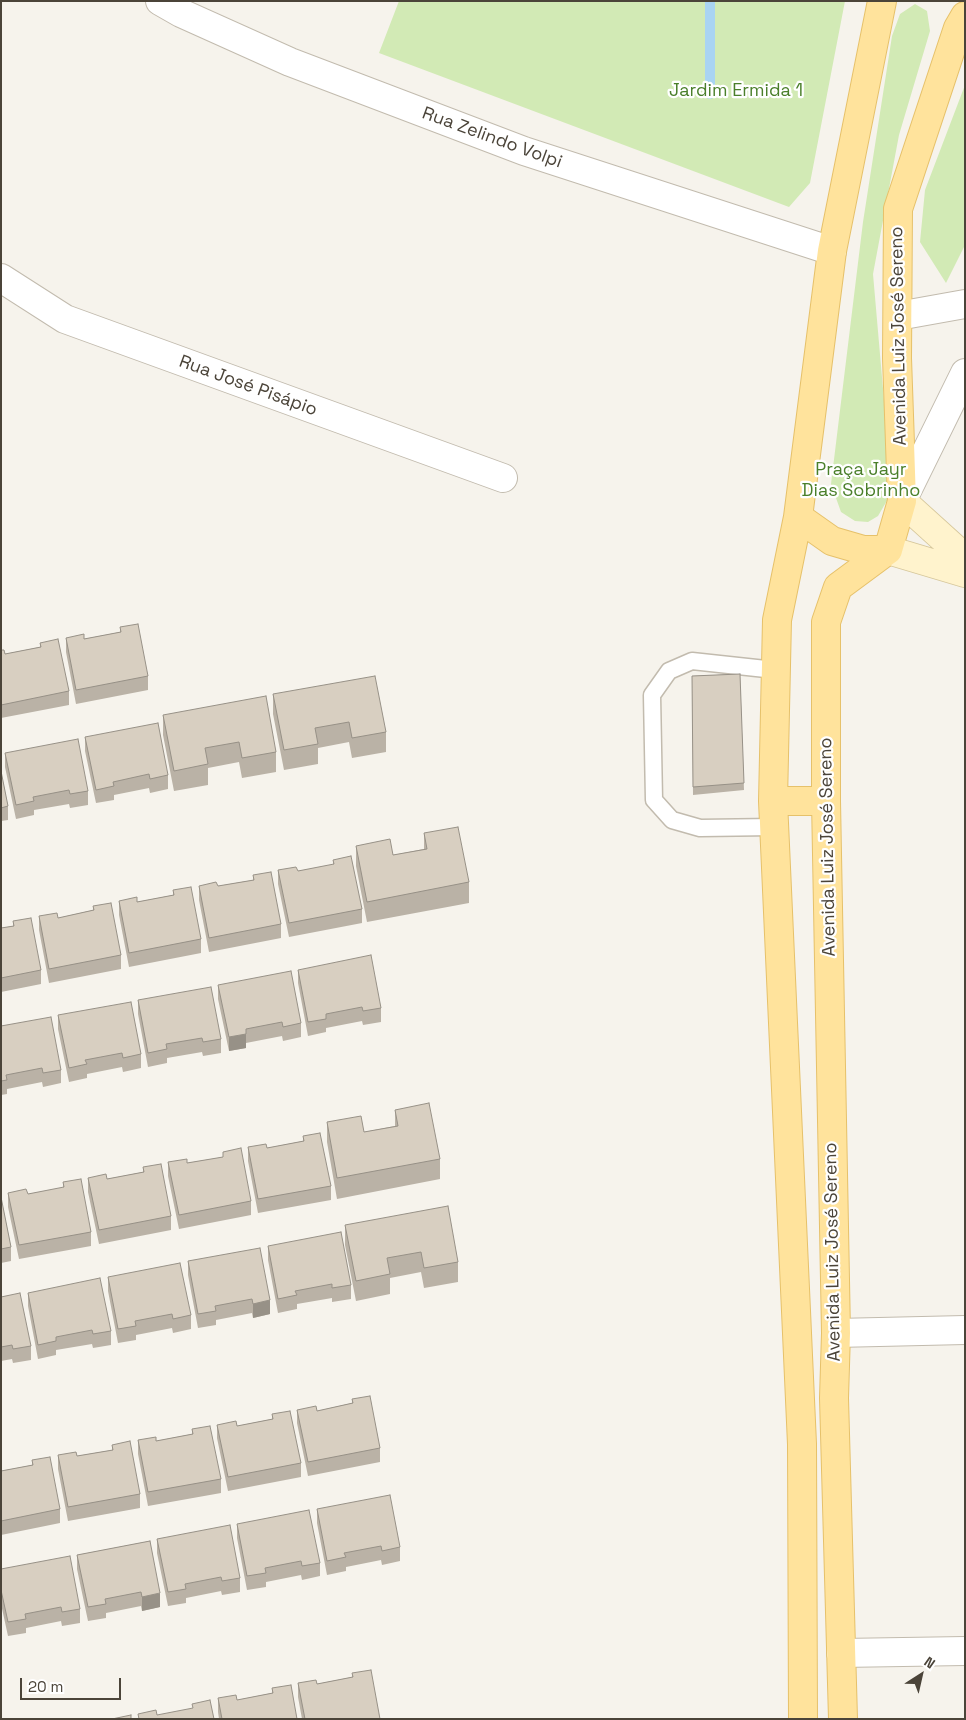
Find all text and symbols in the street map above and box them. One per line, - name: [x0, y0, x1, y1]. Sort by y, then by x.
- park label: Jardim Ermida 1: [669, 80, 803, 102]
- street label: Rua Zelindo Volpi: [419, 103, 565, 173]
- street label: Avenida Luiz José Sereno: [886, 226, 912, 446]
- street label: Rua José Pisápio: [176, 351, 320, 421]
- park label: Praça Jayr Dias Sobrinho: [802, 459, 920, 502]
- street label: Avenida Luiz José Sereno: [815, 737, 841, 957]
- street label: Avenida Luiz José Sereno: [820, 1142, 846, 1362]
- north arrow: [896, 1650, 946, 1700]
- text: N: [921, 1653, 939, 1673]
- scale bar: [22, 1668, 124, 1700]
- text: 20 m: [28, 1677, 63, 1696]

